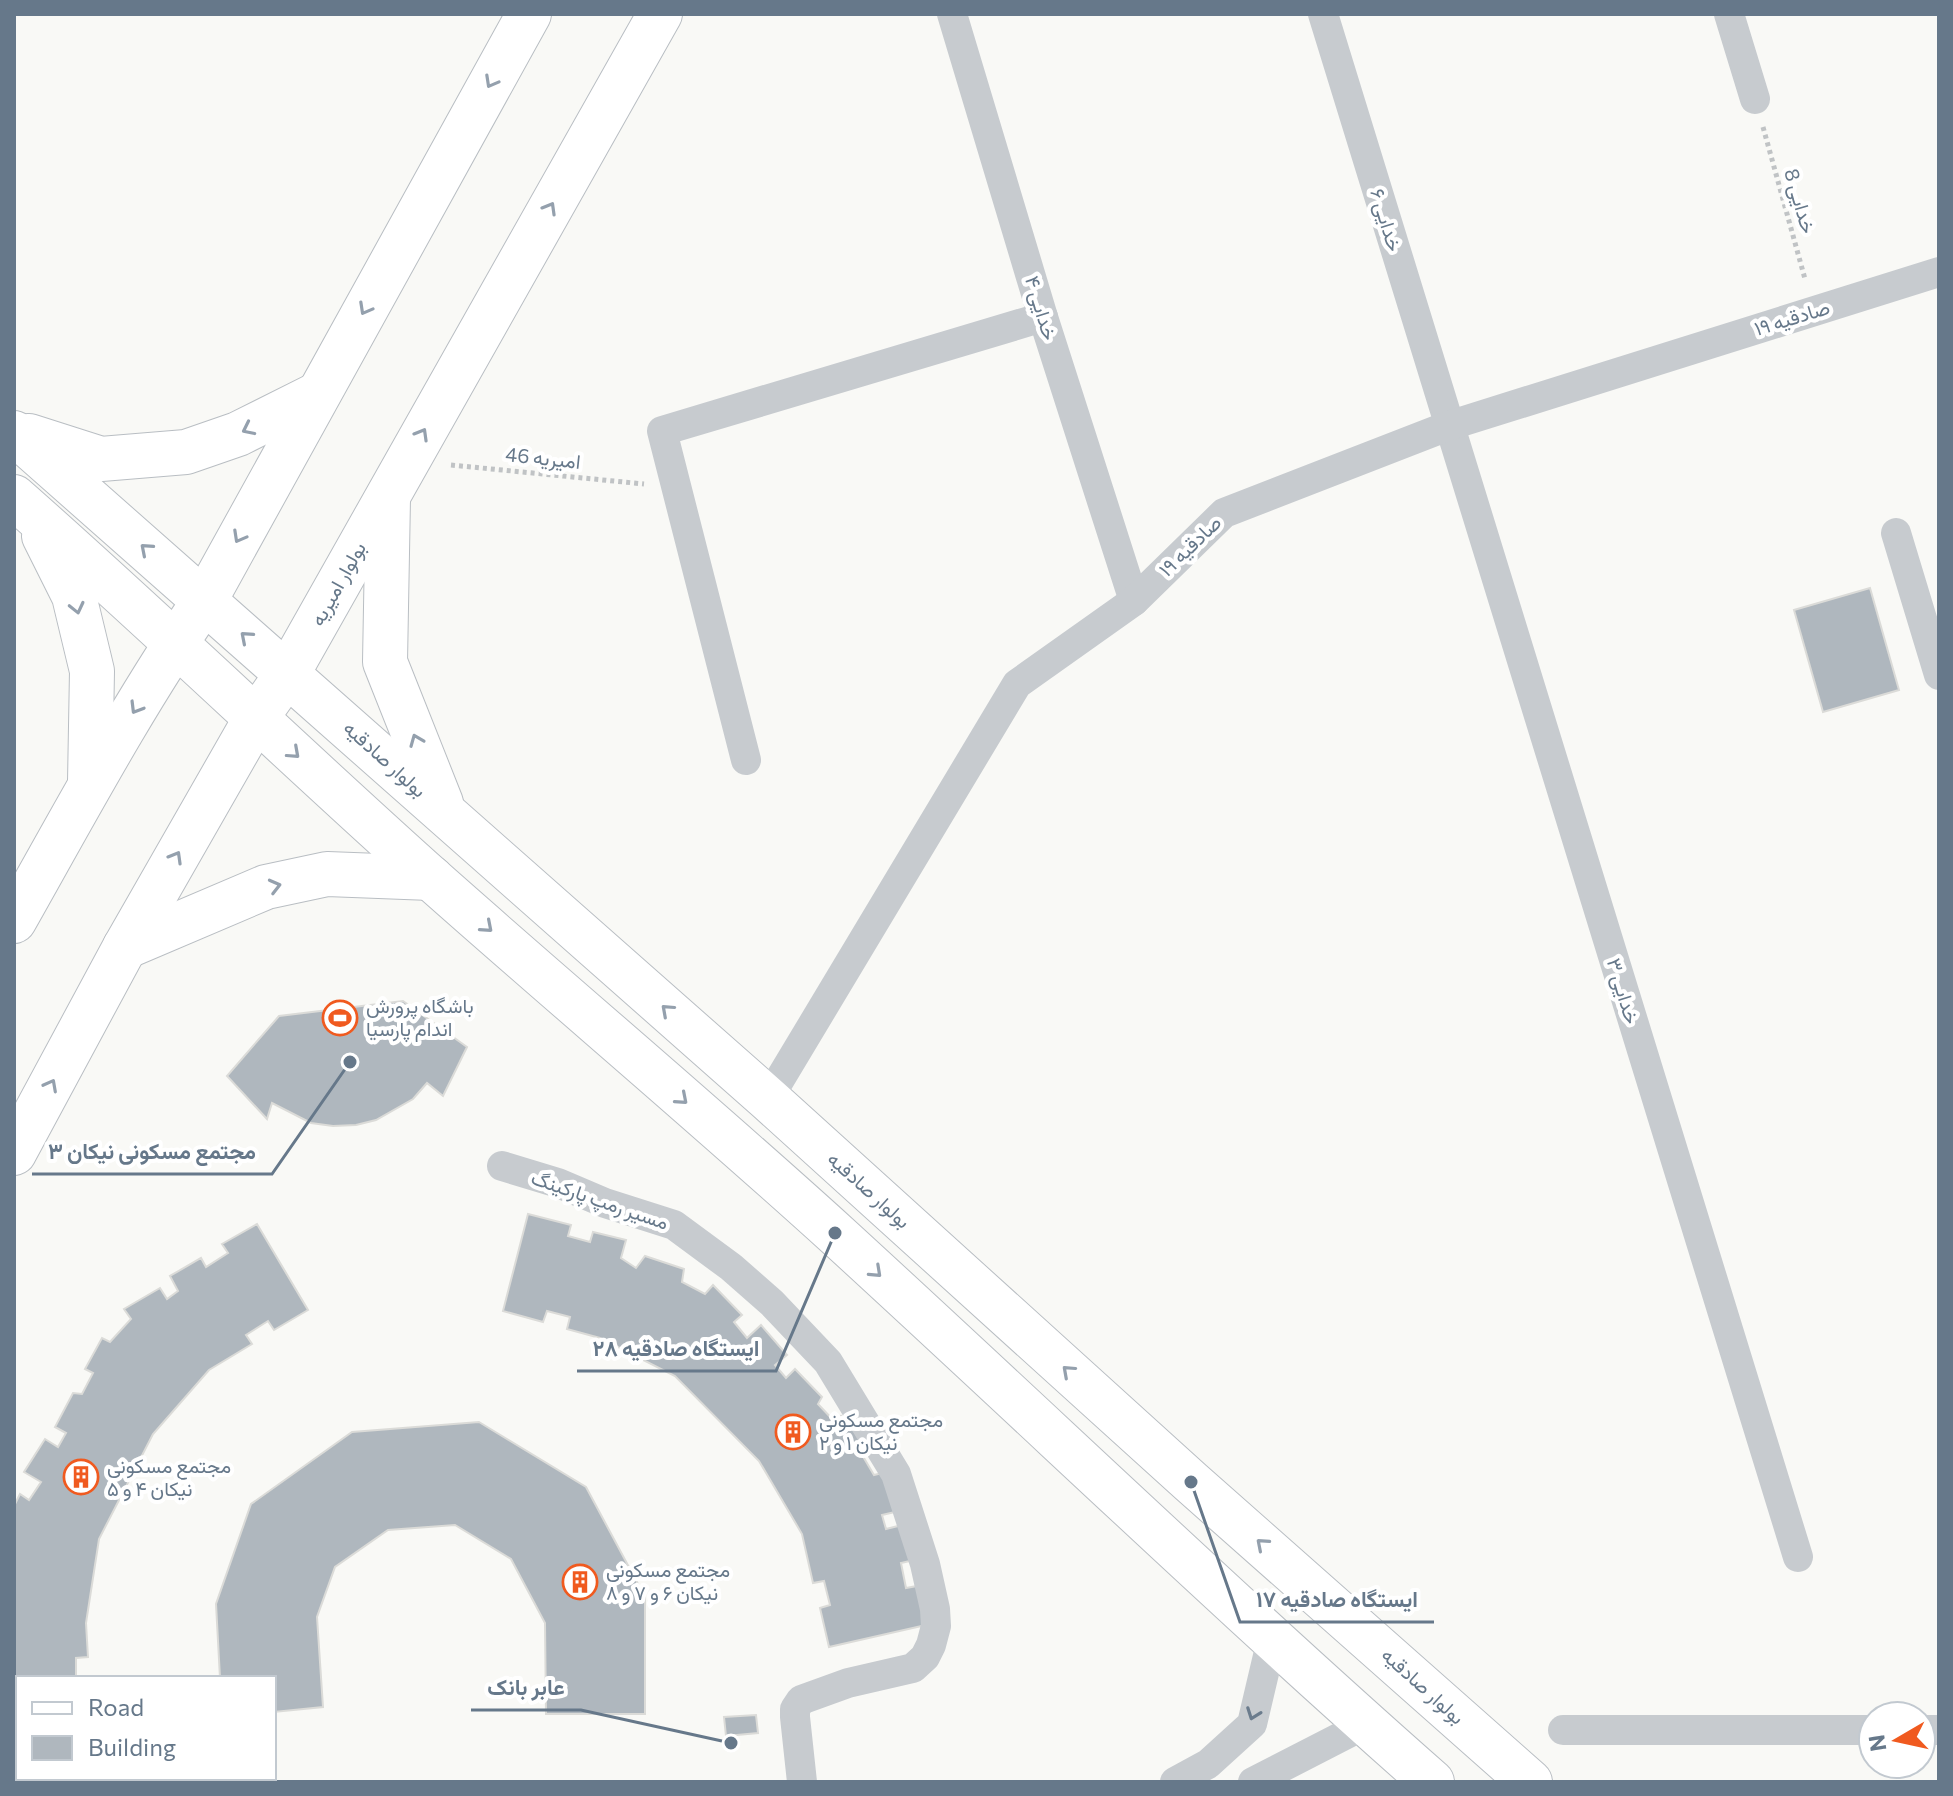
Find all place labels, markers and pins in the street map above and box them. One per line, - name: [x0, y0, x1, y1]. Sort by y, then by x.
- place label: باشگاه پرورش اندام پارسیا: [366, 993, 474, 1043]
- sports icon: باشگاه پرورش اندام پارسیا: [321, 999, 359, 1037]
- callout: مجتمع مسکونی نیکان ۳: [32, 1128, 272, 1174]
- callout: ایستگاه صادقیه ۲۸: [577, 1325, 776, 1371]
- place label: مجتمع مسکونی نیکان ۱ و ۲: [819, 1407, 943, 1456]
- building icon: مجتمع مسکونی نیکان ۱ و ۲: [774, 1413, 812, 1451]
- place label: مجتمع مسکونی نیکان ۴ و ۵: [107, 1453, 231, 1502]
- building icon: مجتمع مسکونی نیکان ۴ و ۵: [62, 1458, 100, 1496]
- place label: مجتمع مسکونی نیکان ۶ و ۷ و ۸: [606, 1557, 730, 1606]
- building icon: مجتمع مسکونی نیکان ۶ و ۷ و ۸: [561, 1563, 599, 1601]
- callout: ایستگاه صادقیه ۱۷: [1240, 1576, 1434, 1622]
- callout: عابر بانک: [471, 1664, 581, 1710]

